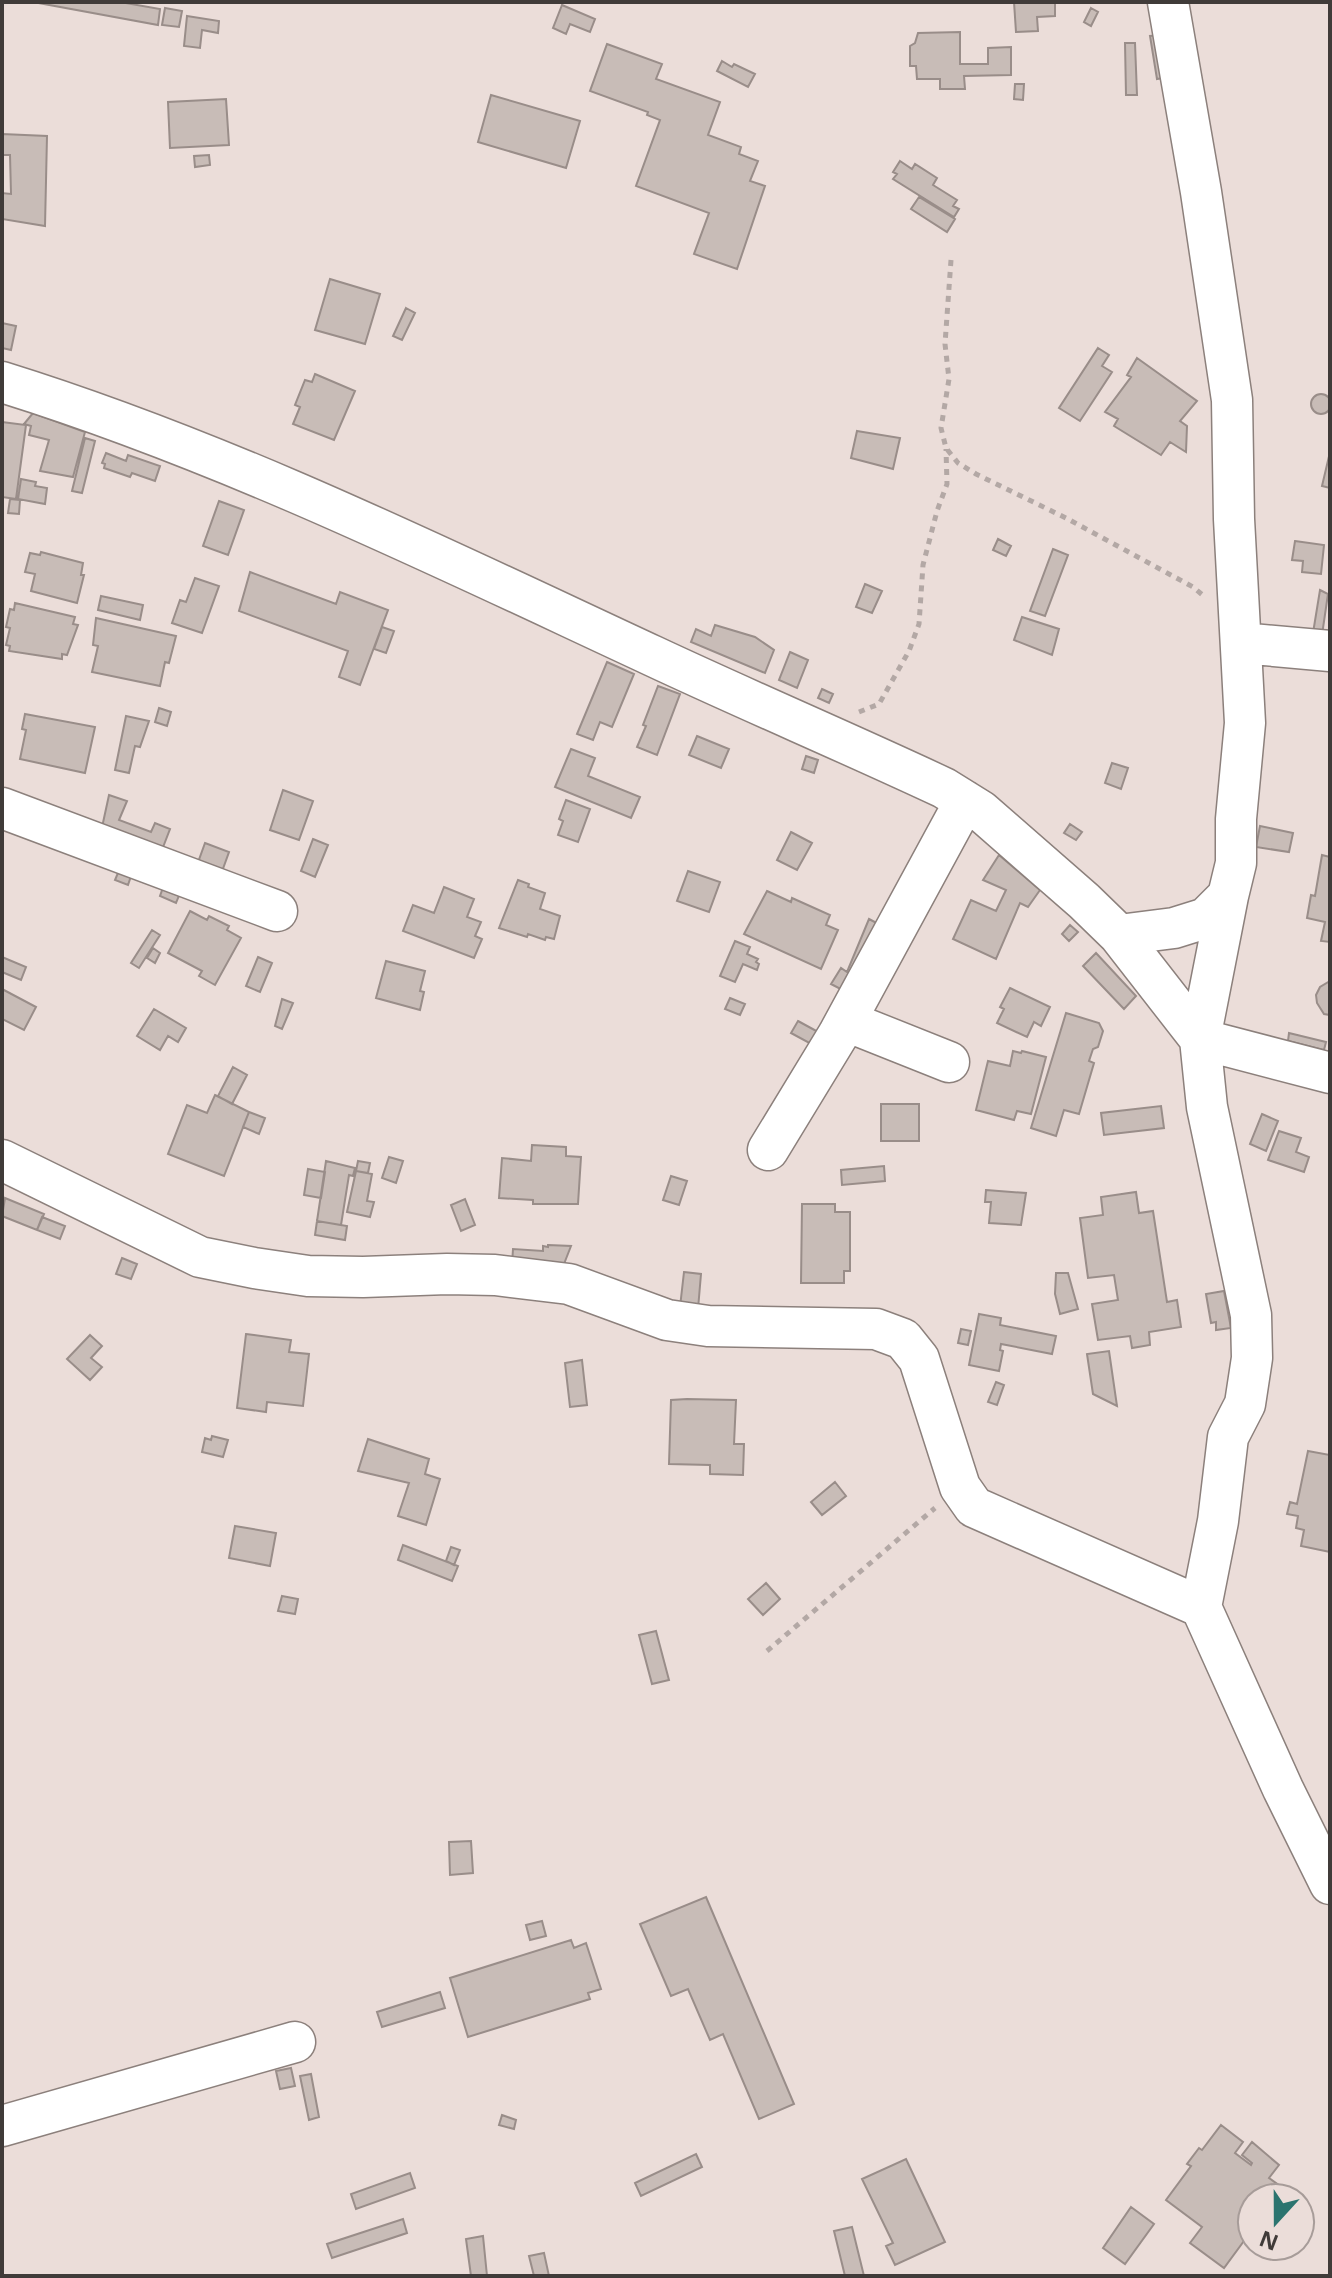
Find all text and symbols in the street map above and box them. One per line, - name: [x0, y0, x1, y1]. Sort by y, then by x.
- north arrow: [1236, 2182, 1316, 2262]
- text: N: [1255, 2224, 1282, 2259]

